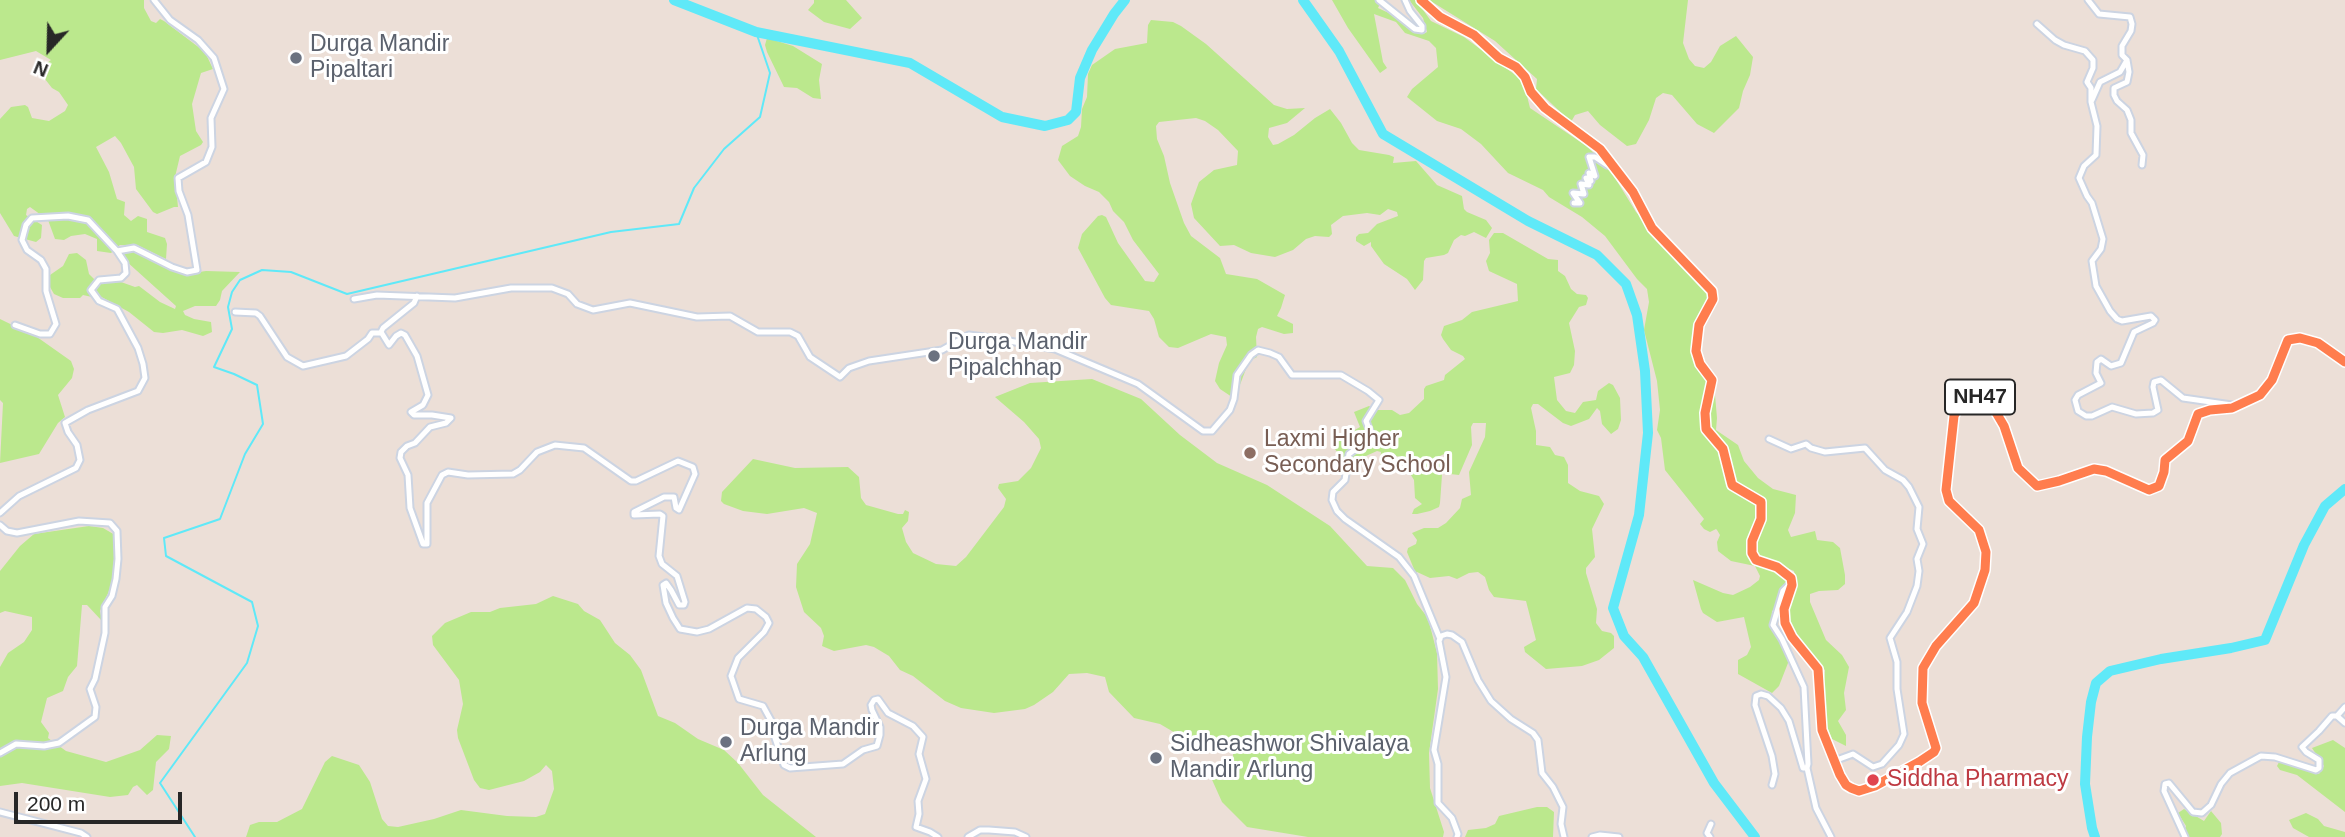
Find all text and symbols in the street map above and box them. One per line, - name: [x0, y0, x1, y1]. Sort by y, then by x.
- north arrow: [14, 14, 84, 84]
- place label: Durga Mandir Pipaltari: [310, 31, 449, 85]
- marker: Durga Mandir Pipaltari: [288, 50, 304, 66]
- text: N: [31, 57, 51, 81]
- place label: Durga Mandir Pipalchhap: [948, 329, 1087, 383]
- marker: Durga Mandir Pipalchhap: [926, 348, 942, 364]
- road number: NH47: [1945, 380, 2015, 414]
- place label: Laxmi Higher Secondary School: [1264, 426, 1451, 480]
- marker: Laxmi Higher Secondary School: [1242, 445, 1258, 461]
- place label: Durga Mandir Arlung: [740, 715, 879, 769]
- place label: Sidheashwor Shivalaya Mandir Arlung: [1170, 731, 1409, 785]
- marker: Durga Mandir Arlung: [718, 734, 734, 750]
- marker: Sidheashwor Shivalaya Mandir Arlung: [1148, 750, 1164, 766]
- place label: Siddha Pharmacy: [1887, 766, 2069, 794]
- marker: Siddha Pharmacy: [1865, 772, 1881, 788]
- scale bar: [18, 778, 186, 822]
- text: 200 m: [27, 792, 85, 815]

